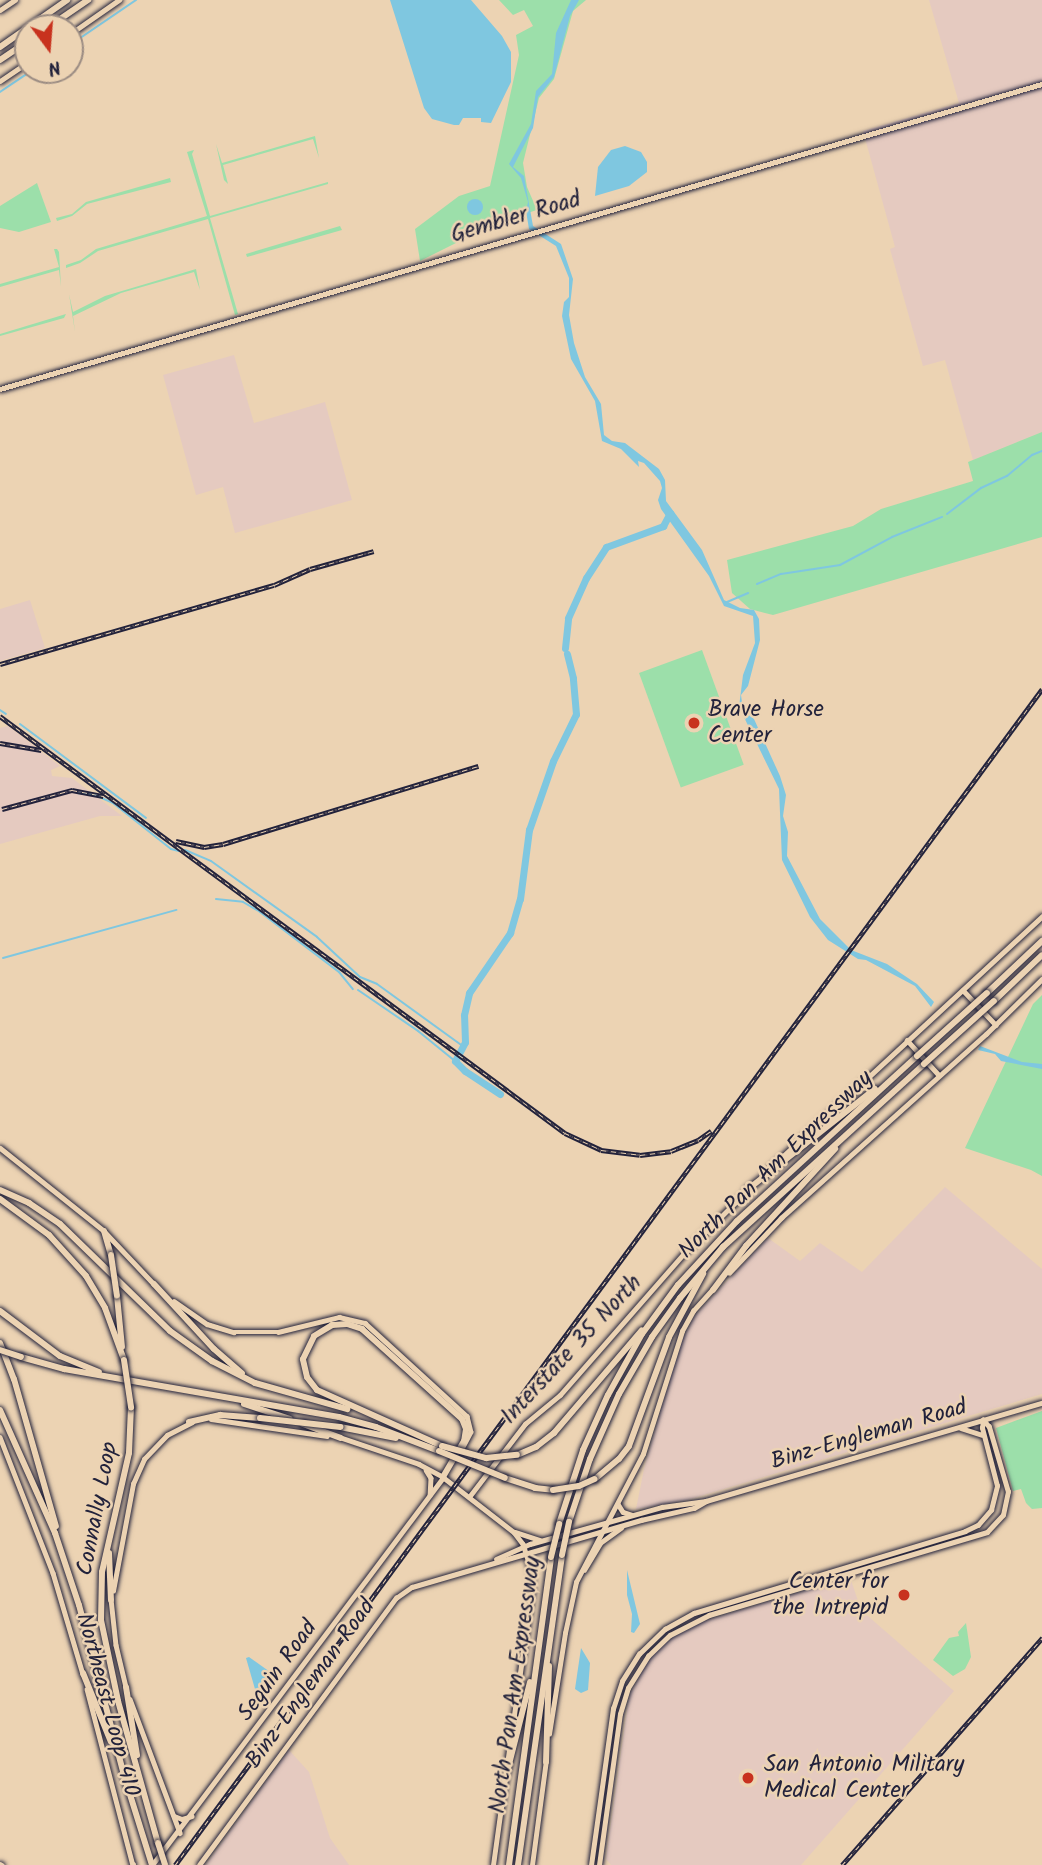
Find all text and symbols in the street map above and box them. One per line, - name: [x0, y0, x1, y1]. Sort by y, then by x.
- north arrow: [14, 14, 84, 84]
- text: N: [44, 51, 64, 83]
- street label: Gembler Road: [448, 186, 584, 250]
- place label: Brave Horse Center: [708, 696, 824, 750]
- marker: Brave Horse Center: [686, 715, 702, 731]
- street label: North Pan Am Expressway: [673, 1065, 879, 1265]
- street label: Interstate 35 North: [496, 1270, 648, 1430]
- street label: Binz-Engleman Road: [768, 1394, 970, 1476]
- street label: Connally Loop: [72, 1440, 124, 1578]
- street label: North Pan Am Expressway: [484, 1555, 548, 1815]
- place label: Center for the Intrepid: [773, 1568, 888, 1622]
- marker: Center for the Intrepid: [894, 1585, 914, 1605]
- street label: Binz-Engleman Road: [240, 1594, 382, 1774]
- street label: Northeast Loop 410: [69, 1610, 145, 1800]
- street label: Seguin Road: [232, 1615, 324, 1727]
- place label: San Antonio Military Medical Center: [764, 1751, 964, 1805]
- marker: San Antonio Military Medical Center: [738, 1768, 758, 1788]

